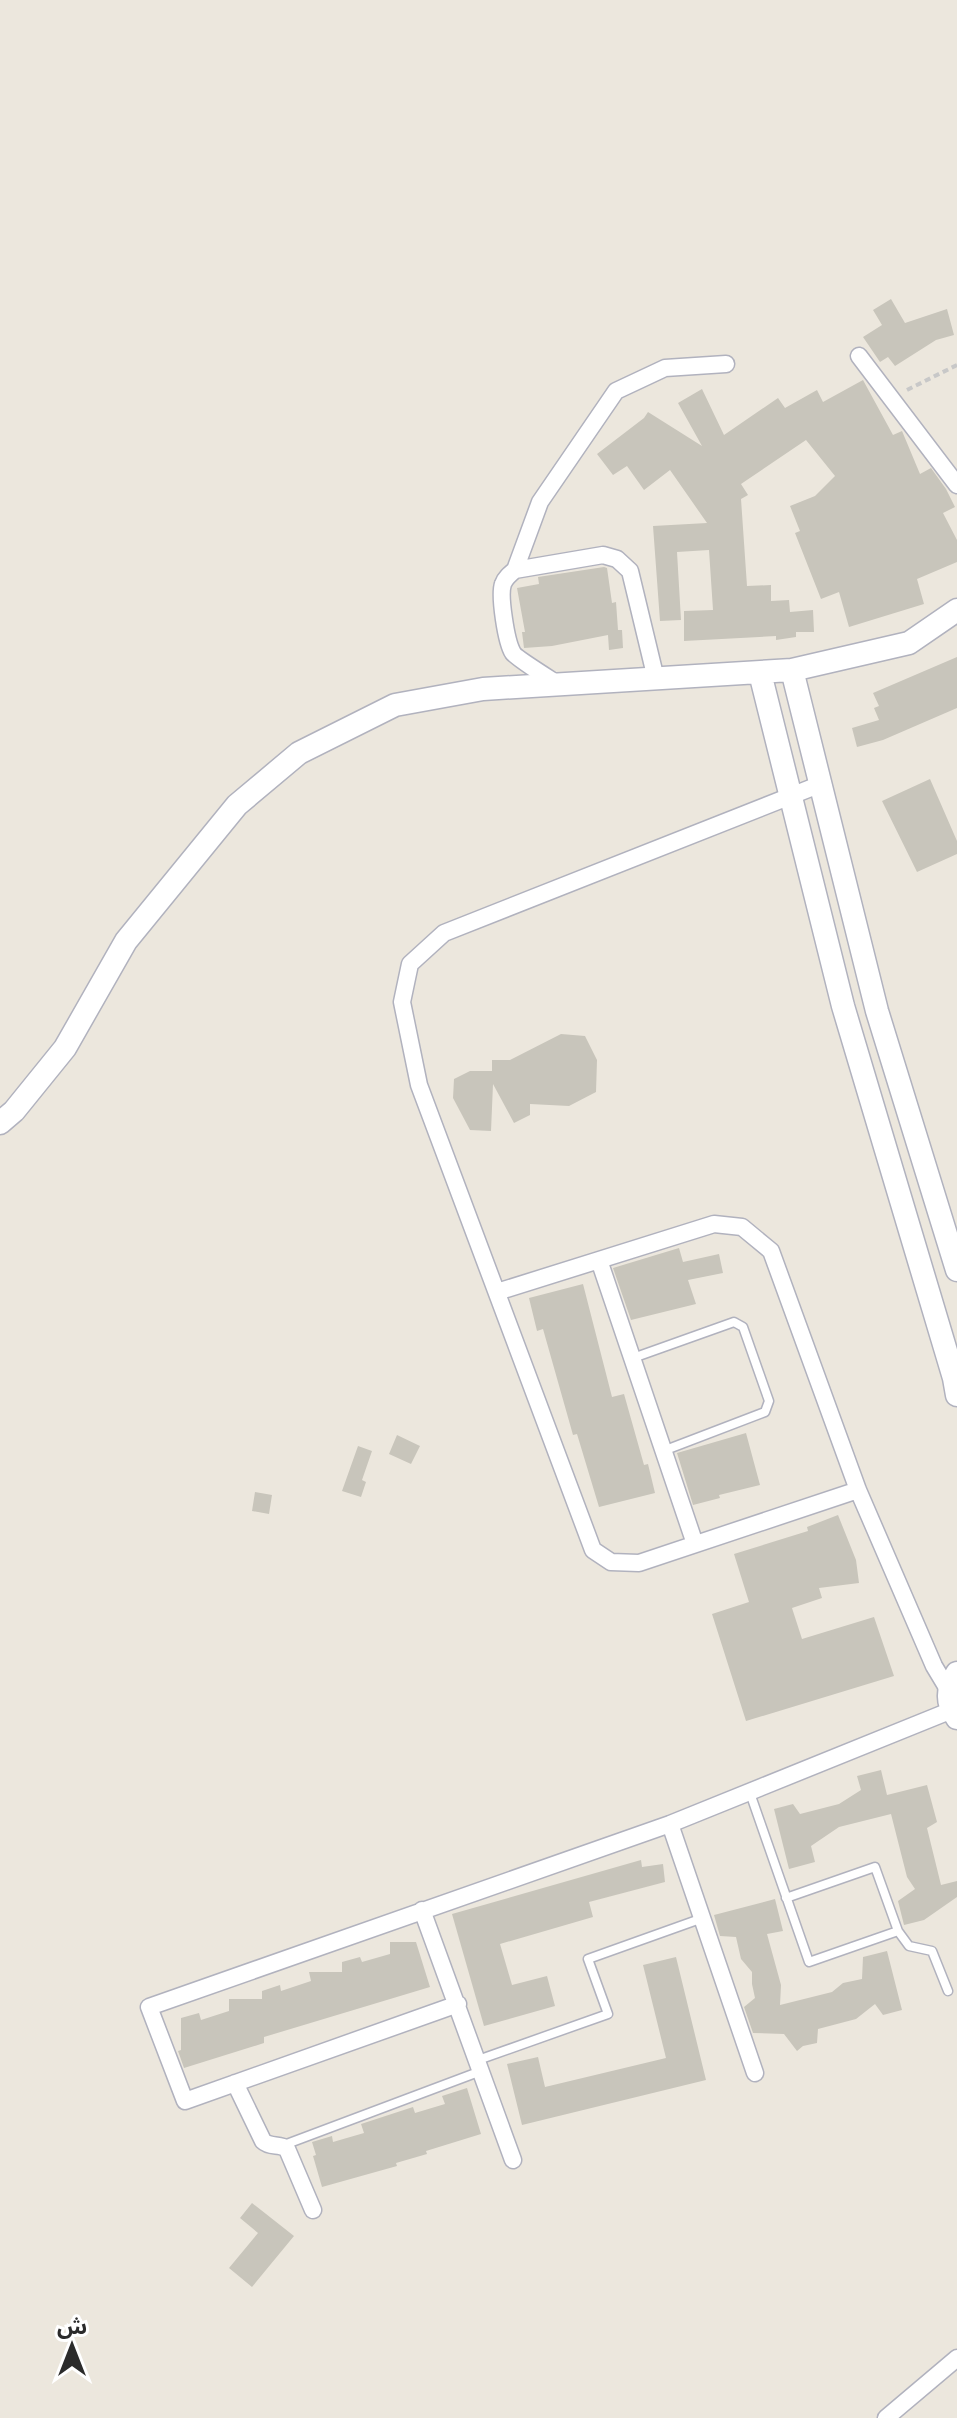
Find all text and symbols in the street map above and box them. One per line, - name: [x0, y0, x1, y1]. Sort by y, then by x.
- north arrow: [32, 2306, 112, 2386]
- text: ش: [57, 2314, 87, 2339]

